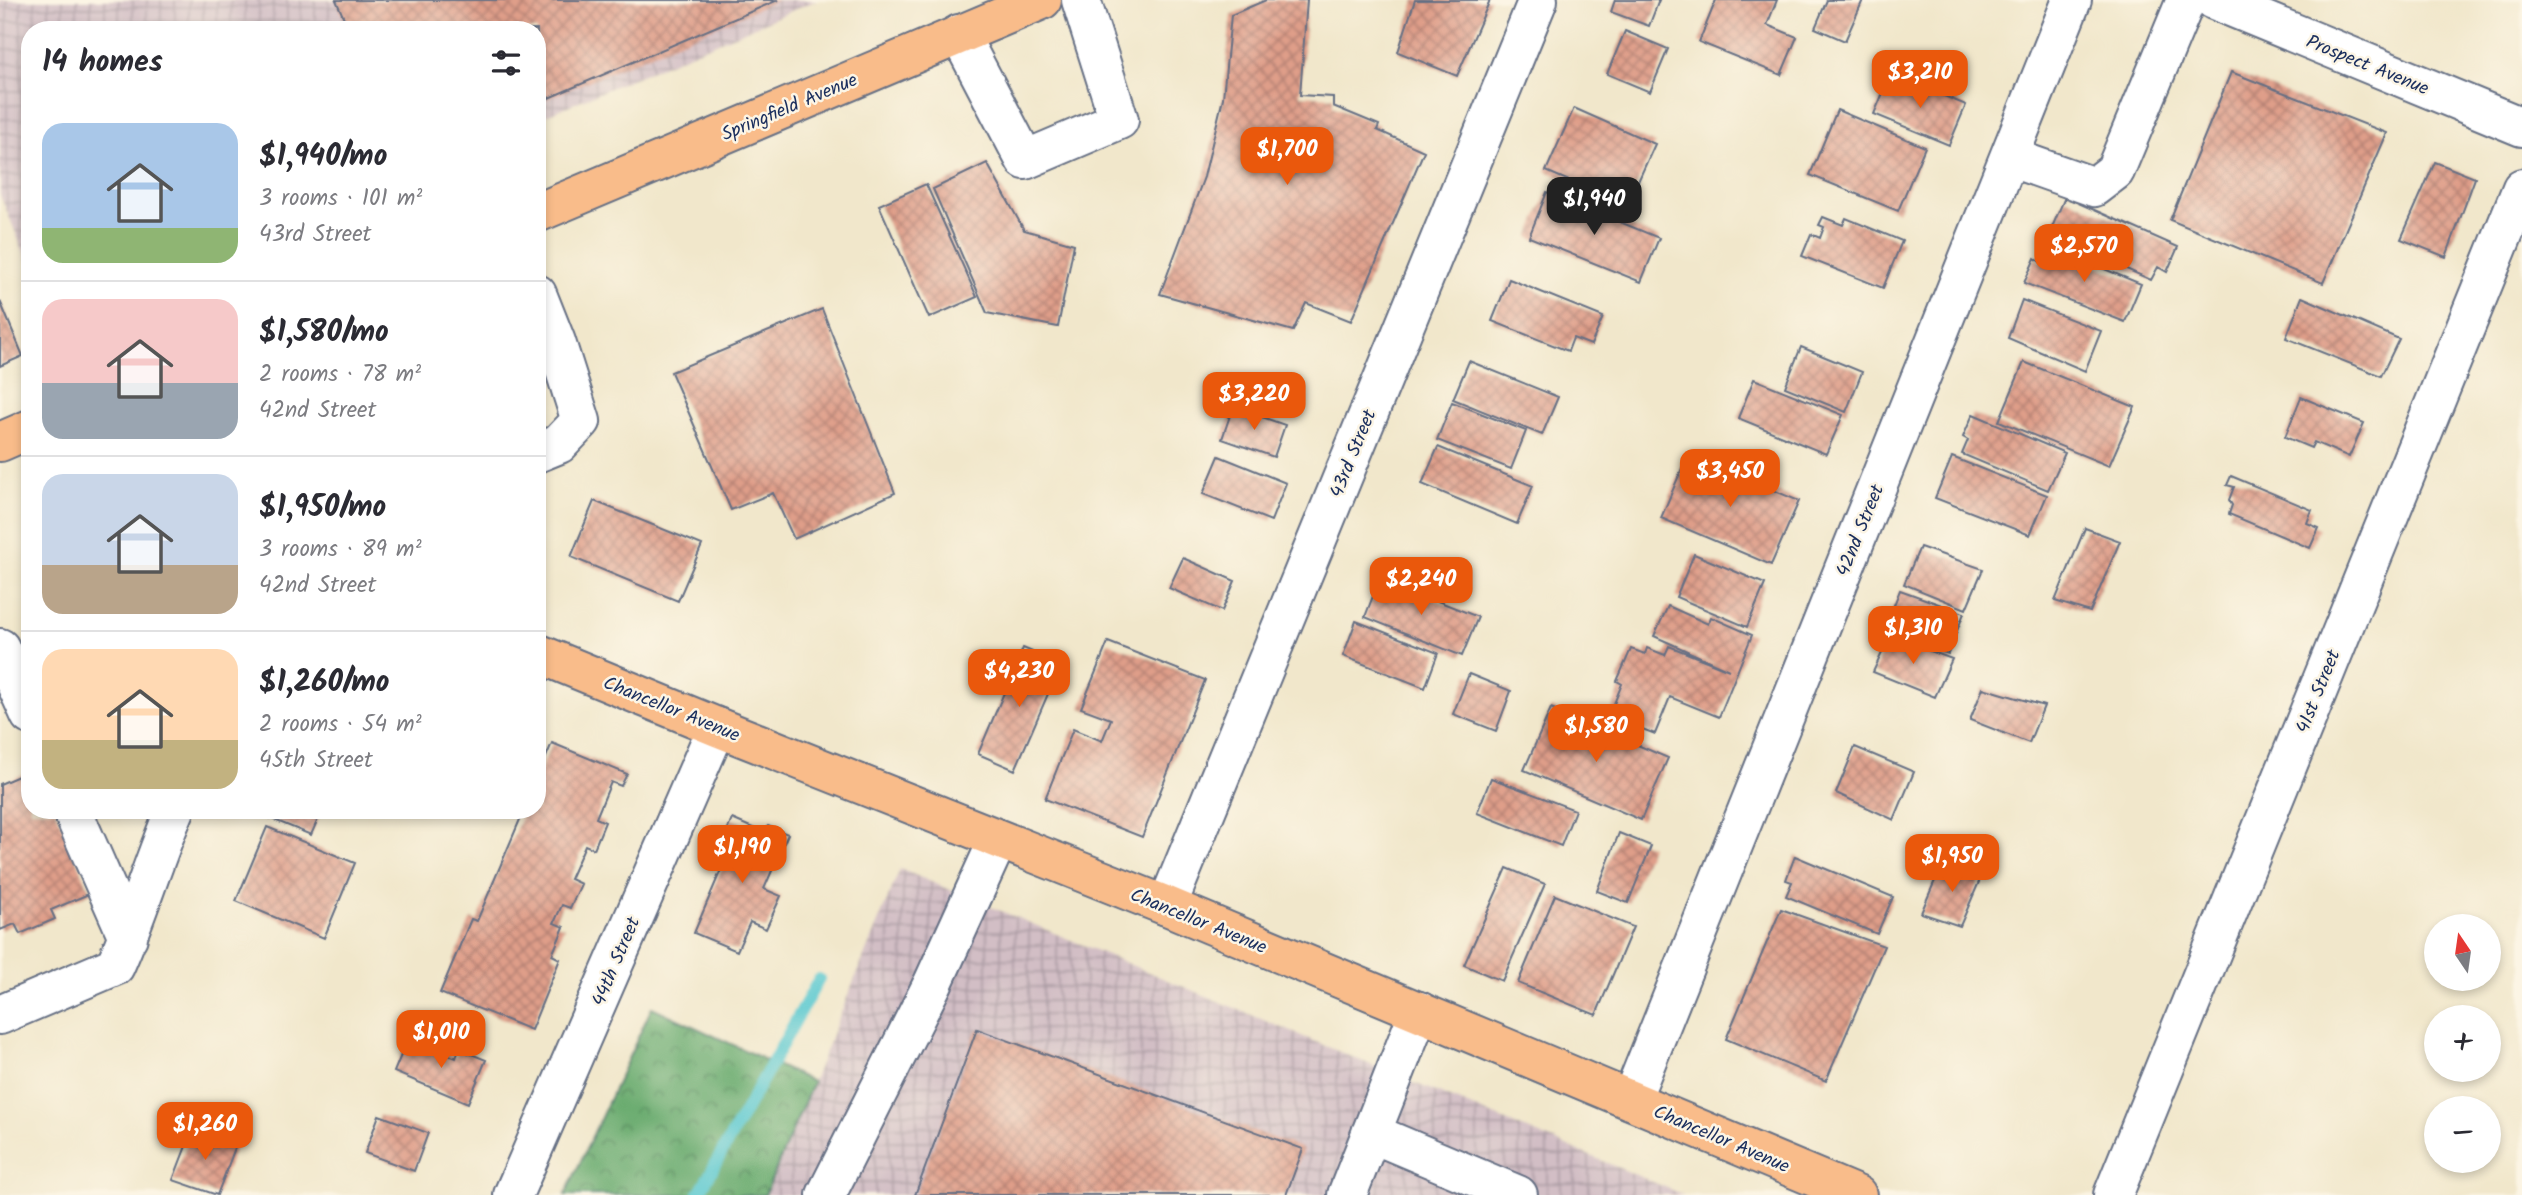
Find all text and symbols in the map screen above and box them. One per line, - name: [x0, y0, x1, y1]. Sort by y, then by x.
- street label: Prospect Avenue: [2301, 28, 2434, 104]
- text: 14 homes: [42, 39, 163, 87]
- icon: filters: [487, 44, 525, 82]
- pin: $3,210: [1863, 50, 1977, 110]
- text: $3,210: [1888, 55, 1952, 91]
- street label: Springfield Avenue: [717, 65, 863, 150]
- pin: $1,700: [1230, 128, 1344, 187]
- text: $1,700: [1256, 132, 1318, 168]
- text: $1,940/mo: [259, 133, 387, 181]
- icon: home: [98, 151, 182, 235]
- pin: $1,940: [1537, 177, 1651, 237]
- text: 3 rooms · 101 m²: [259, 181, 422, 217]
- text: $1,940: [1563, 182, 1625, 218]
- text: 43rd Street: [259, 217, 371, 253]
- pin: $2,570: [2027, 224, 2141, 284]
- text: $2,570: [2050, 229, 2118, 265]
- text: $1,580/mo: [259, 309, 389, 357]
- icon: home: [98, 327, 182, 411]
- text: 2 rooms · 78 m²: [259, 357, 421, 393]
- pin: $3,220: [1197, 372, 1311, 432]
- text: $3,220: [1219, 377, 1289, 413]
- text: 42nd Street: [259, 393, 376, 429]
- street label: 43rd Street: [1323, 404, 1385, 502]
- pin: $3,450: [1673, 449, 1787, 509]
- text: $3,450: [1696, 454, 1764, 490]
- street label: 42nd Street: [1829, 480, 1893, 581]
- text: $1,950/mo: [259, 484, 386, 532]
- icon: home: [98, 502, 182, 586]
- text: 3 rooms · 89 m²: [259, 532, 422, 568]
- pin: $2,240: [1364, 558, 1478, 617]
- text: $2,240: [1386, 562, 1456, 598]
- text: 42nd Street: [259, 568, 376, 604]
- pin: $1,310: [1856, 606, 1970, 666]
- text: $1,310: [1884, 611, 1942, 647]
- street label: 41st Street: [2289, 645, 2349, 738]
- pin: $4,230: [962, 650, 1076, 709]
- text: $4,230: [984, 654, 1054, 690]
- text: $1,260/mo: [259, 659, 390, 707]
- street label: Chancellor Avenue: [598, 669, 745, 751]
- icon: home: [98, 677, 182, 761]
- pin: $1,580: [1539, 704, 1653, 764]
- text: 2 rooms · 54 m²: [259, 707, 422, 743]
- text: $1,580: [1564, 709, 1628, 745]
- text: 45th Street: [259, 743, 373, 779]
- pin: $1,190: [685, 826, 799, 885]
- text: $1,190: [714, 830, 770, 866]
- pin: $1,950: [1895, 834, 2009, 894]
- text: $1,950: [1921, 839, 1983, 875]
- street label: Chancellor Avenue: [1125, 881, 1272, 963]
- street label: 44th Street: [585, 912, 649, 1011]
- north arrow: [2424, 914, 2501, 990]
- map controls: [2424, 914, 2501, 1173]
- button: +: [2424, 1005, 2501, 1082]
- pin: $1,010: [384, 1010, 498, 1070]
- text: $1,010: [412, 1015, 470, 1051]
- button: −: [2424, 1096, 2501, 1173]
- street label: Chancellor Avenue: [1648, 1098, 1794, 1182]
- pin: $1,260: [148, 1102, 262, 1162]
- text: $1,260: [173, 1107, 237, 1143]

